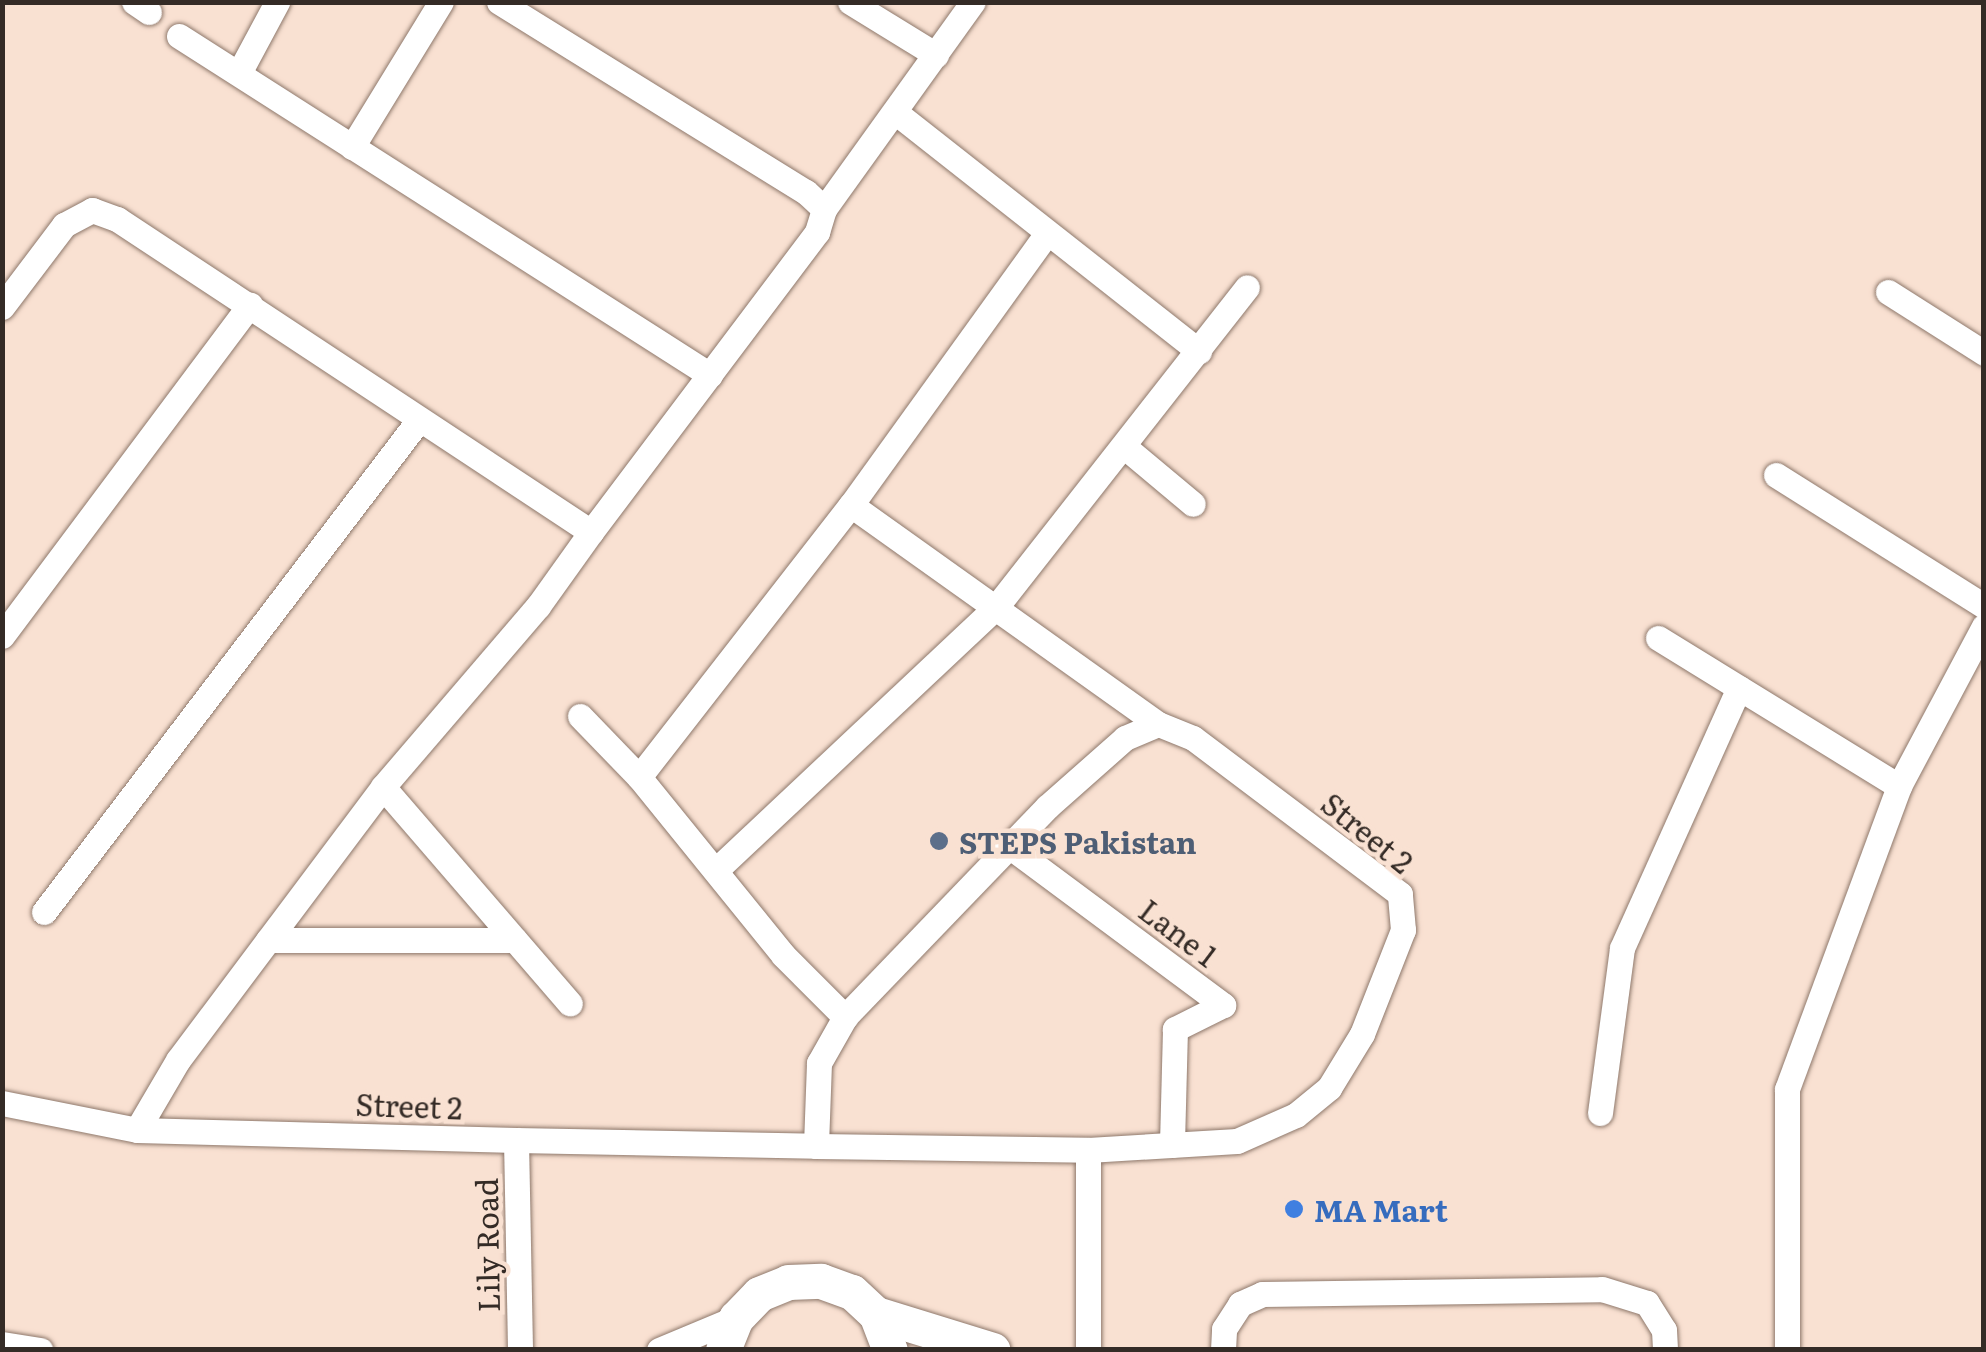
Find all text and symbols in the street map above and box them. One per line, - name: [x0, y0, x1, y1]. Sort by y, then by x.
- street label: Street 2: [1315, 784, 1421, 880]
- place label: STEPS Pakistan: [959, 823, 1197, 859]
- marker: STEPS Pakistan: [928, 830, 950, 852]
- street label: Lane 1: [1133, 891, 1225, 973]
- street label: Street 2: [355, 1085, 463, 1125]
- street label: Lily Road: [467, 1178, 505, 1312]
- place label: MA Mart: [1314, 1191, 1448, 1227]
- marker: MA Mart: [1283, 1198, 1305, 1220]

